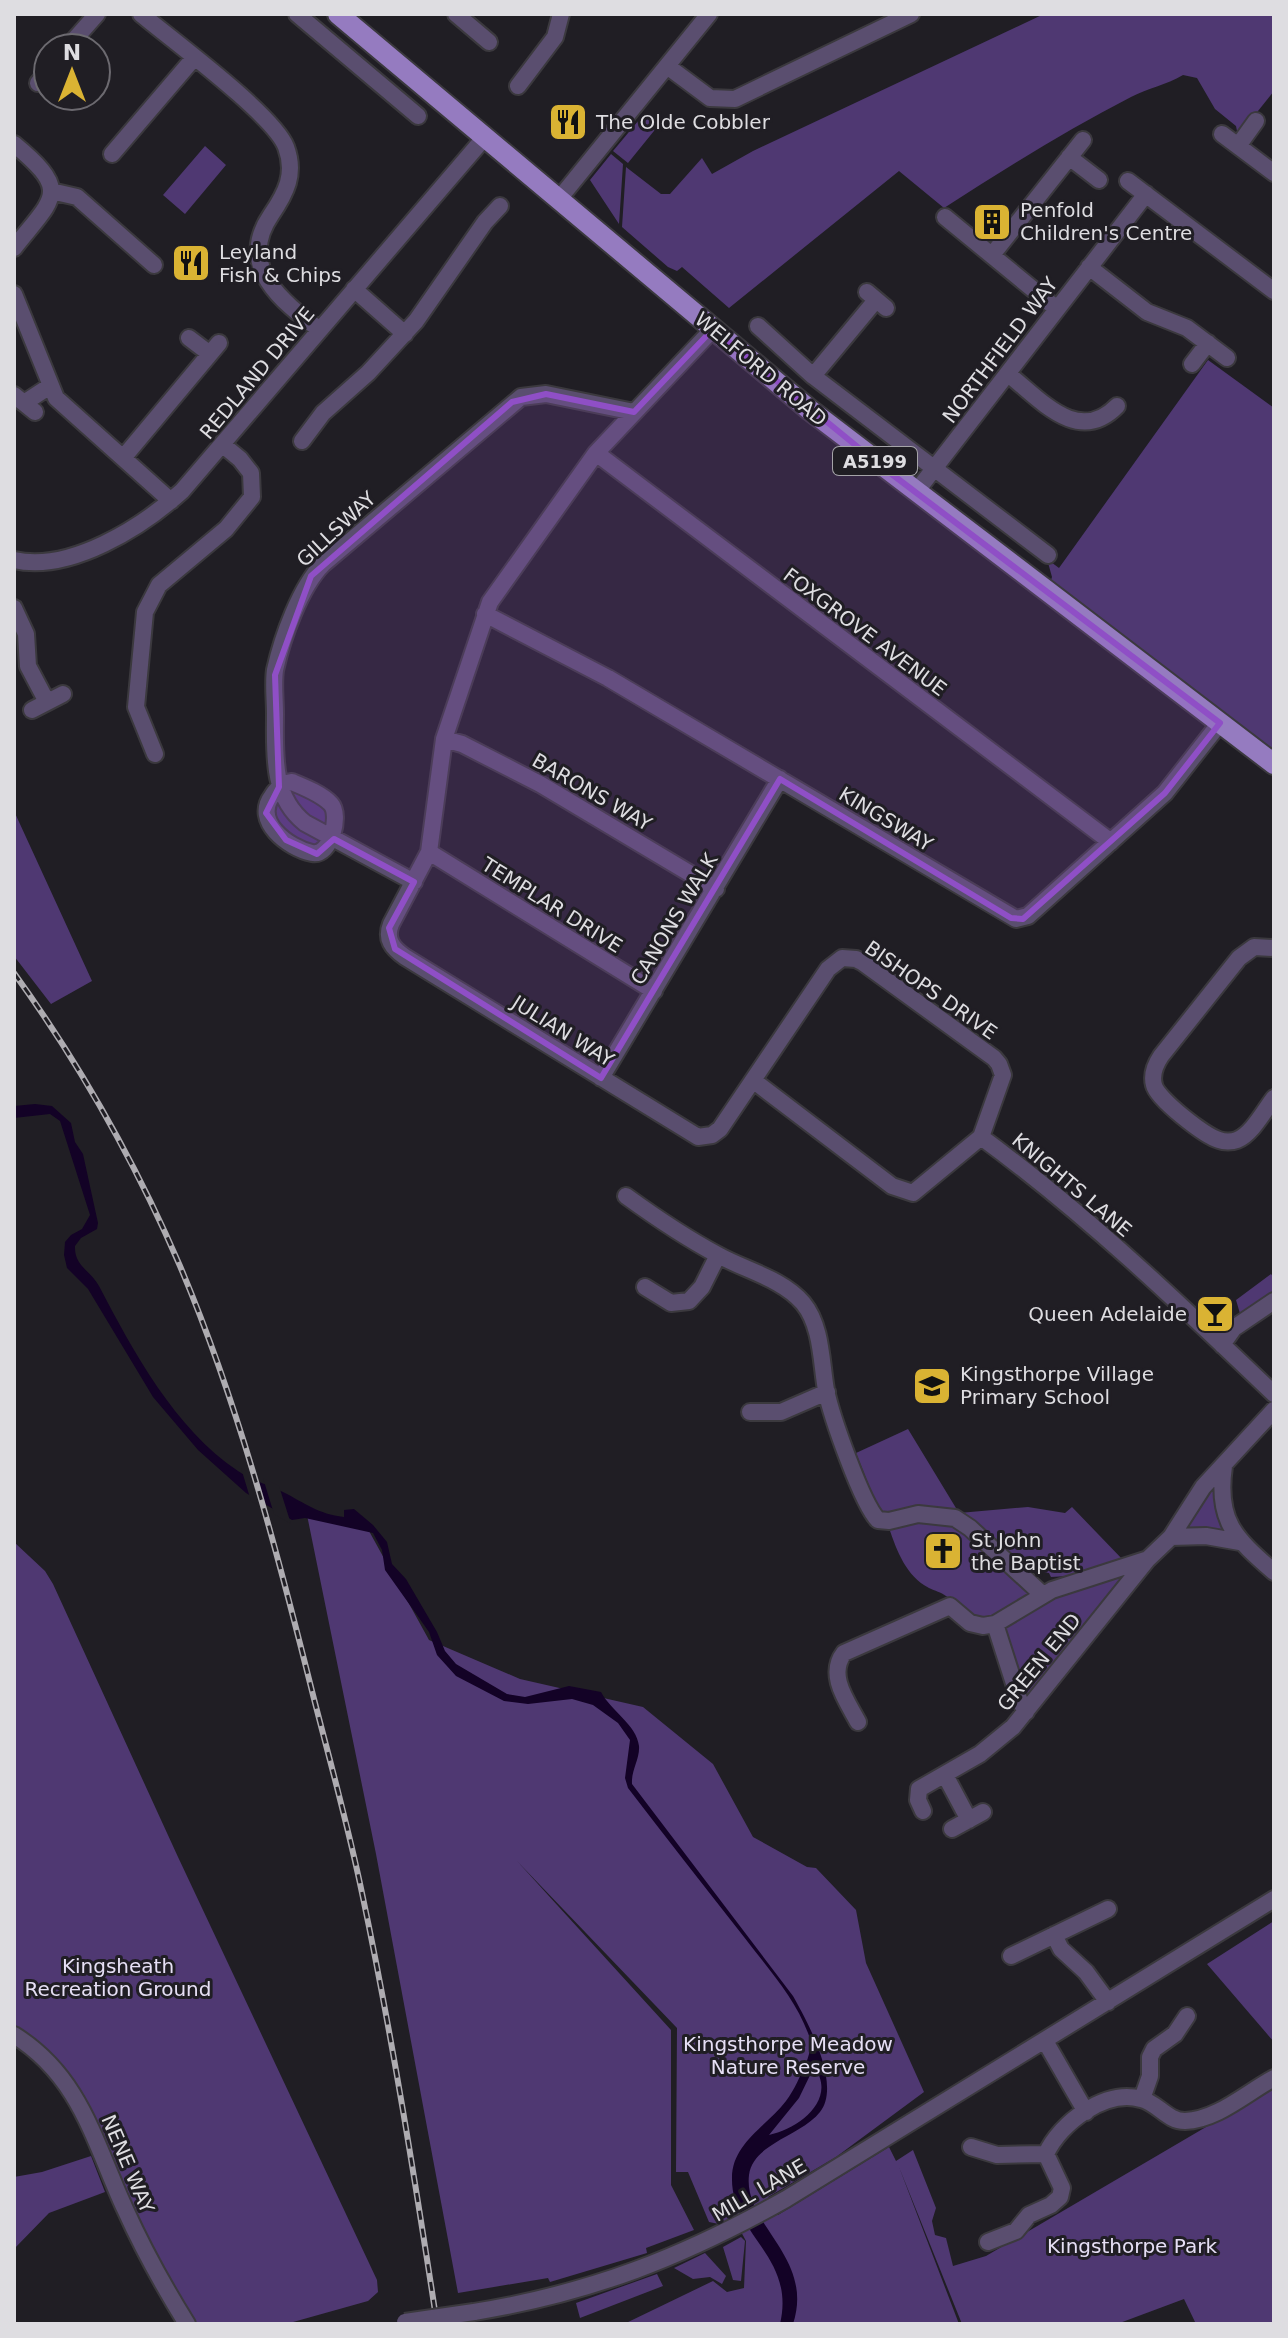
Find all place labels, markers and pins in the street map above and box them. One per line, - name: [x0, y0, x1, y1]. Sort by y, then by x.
- restaurant icon: The Olde Cobbler: [547, 101, 589, 143]
- place label: The Olde Cobbler: [595, 110, 771, 134]
- place label: Penfold Children's Centre: [1020, 198, 1192, 245]
- building icon: Penfold Children's Centre: [971, 201, 1013, 243]
- place label: Leyland Fish & Chips: [219, 240, 341, 287]
- restaurant icon: Leyland Fish & Chips: [170, 242, 212, 284]
- bar icon: Queen Adelaide: [1194, 1293, 1236, 1335]
- place label: Queen Adelaide: [1028, 1302, 1187, 1326]
- place label: Kingsthorpe Village Primary School: [960, 1362, 1154, 1409]
- school or university icon: Kingsthorpe Village Primary School: [911, 1365, 953, 1407]
- place label: St John the Baptist: [971, 1528, 1081, 1575]
- church icon: St John the Baptist: [922, 1530, 964, 1572]

